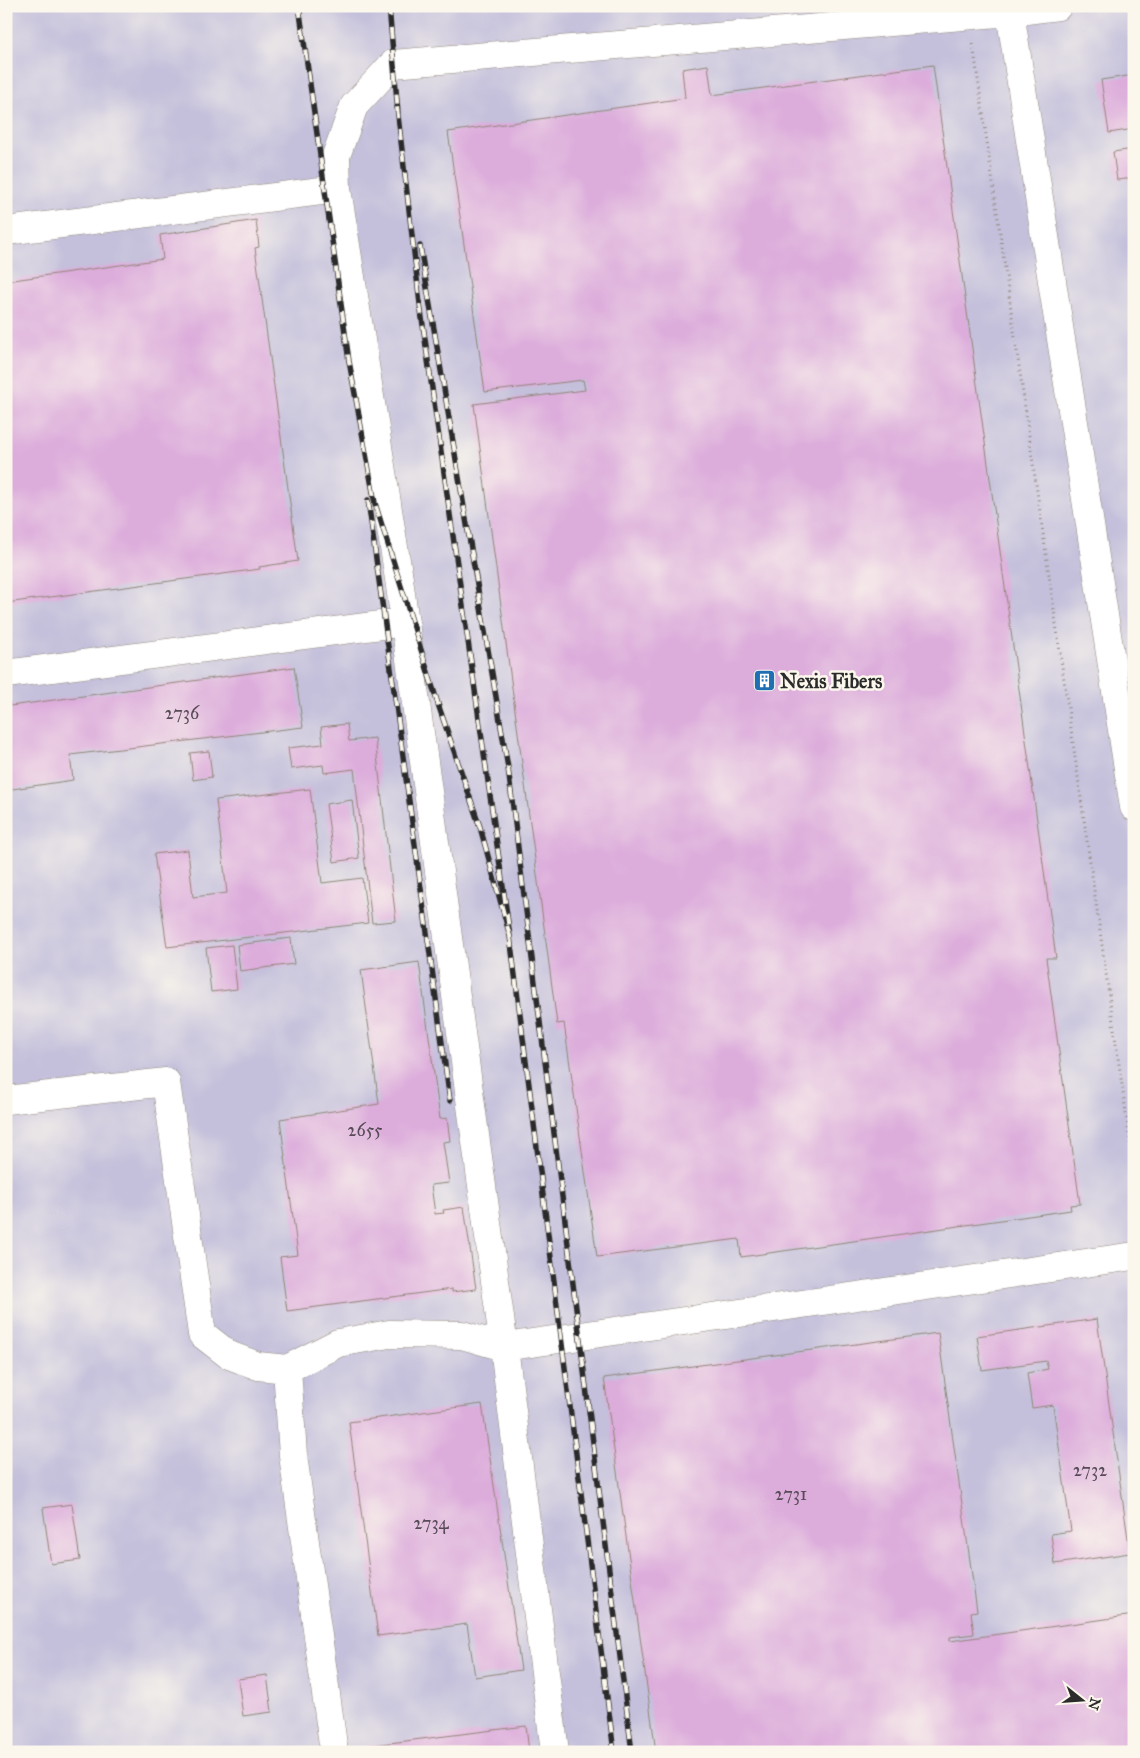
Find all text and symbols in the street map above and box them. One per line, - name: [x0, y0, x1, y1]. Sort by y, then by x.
- building icon: Nexis Fibers: [752, 669, 776, 693]
- place label: Nexis Fibers: [780, 669, 883, 693]
- house number: 2736: [165, 702, 200, 724]
- house number: 2655: [348, 1119, 383, 1141]
- house number: 2732: [1073, 1459, 1107, 1481]
- house number: 2731: [775, 1483, 807, 1505]
- house number: 2734: [413, 1512, 450, 1534]
- north arrow: [1058, 1676, 1108, 1726]
- text: N: [1084, 1695, 1104, 1712]

